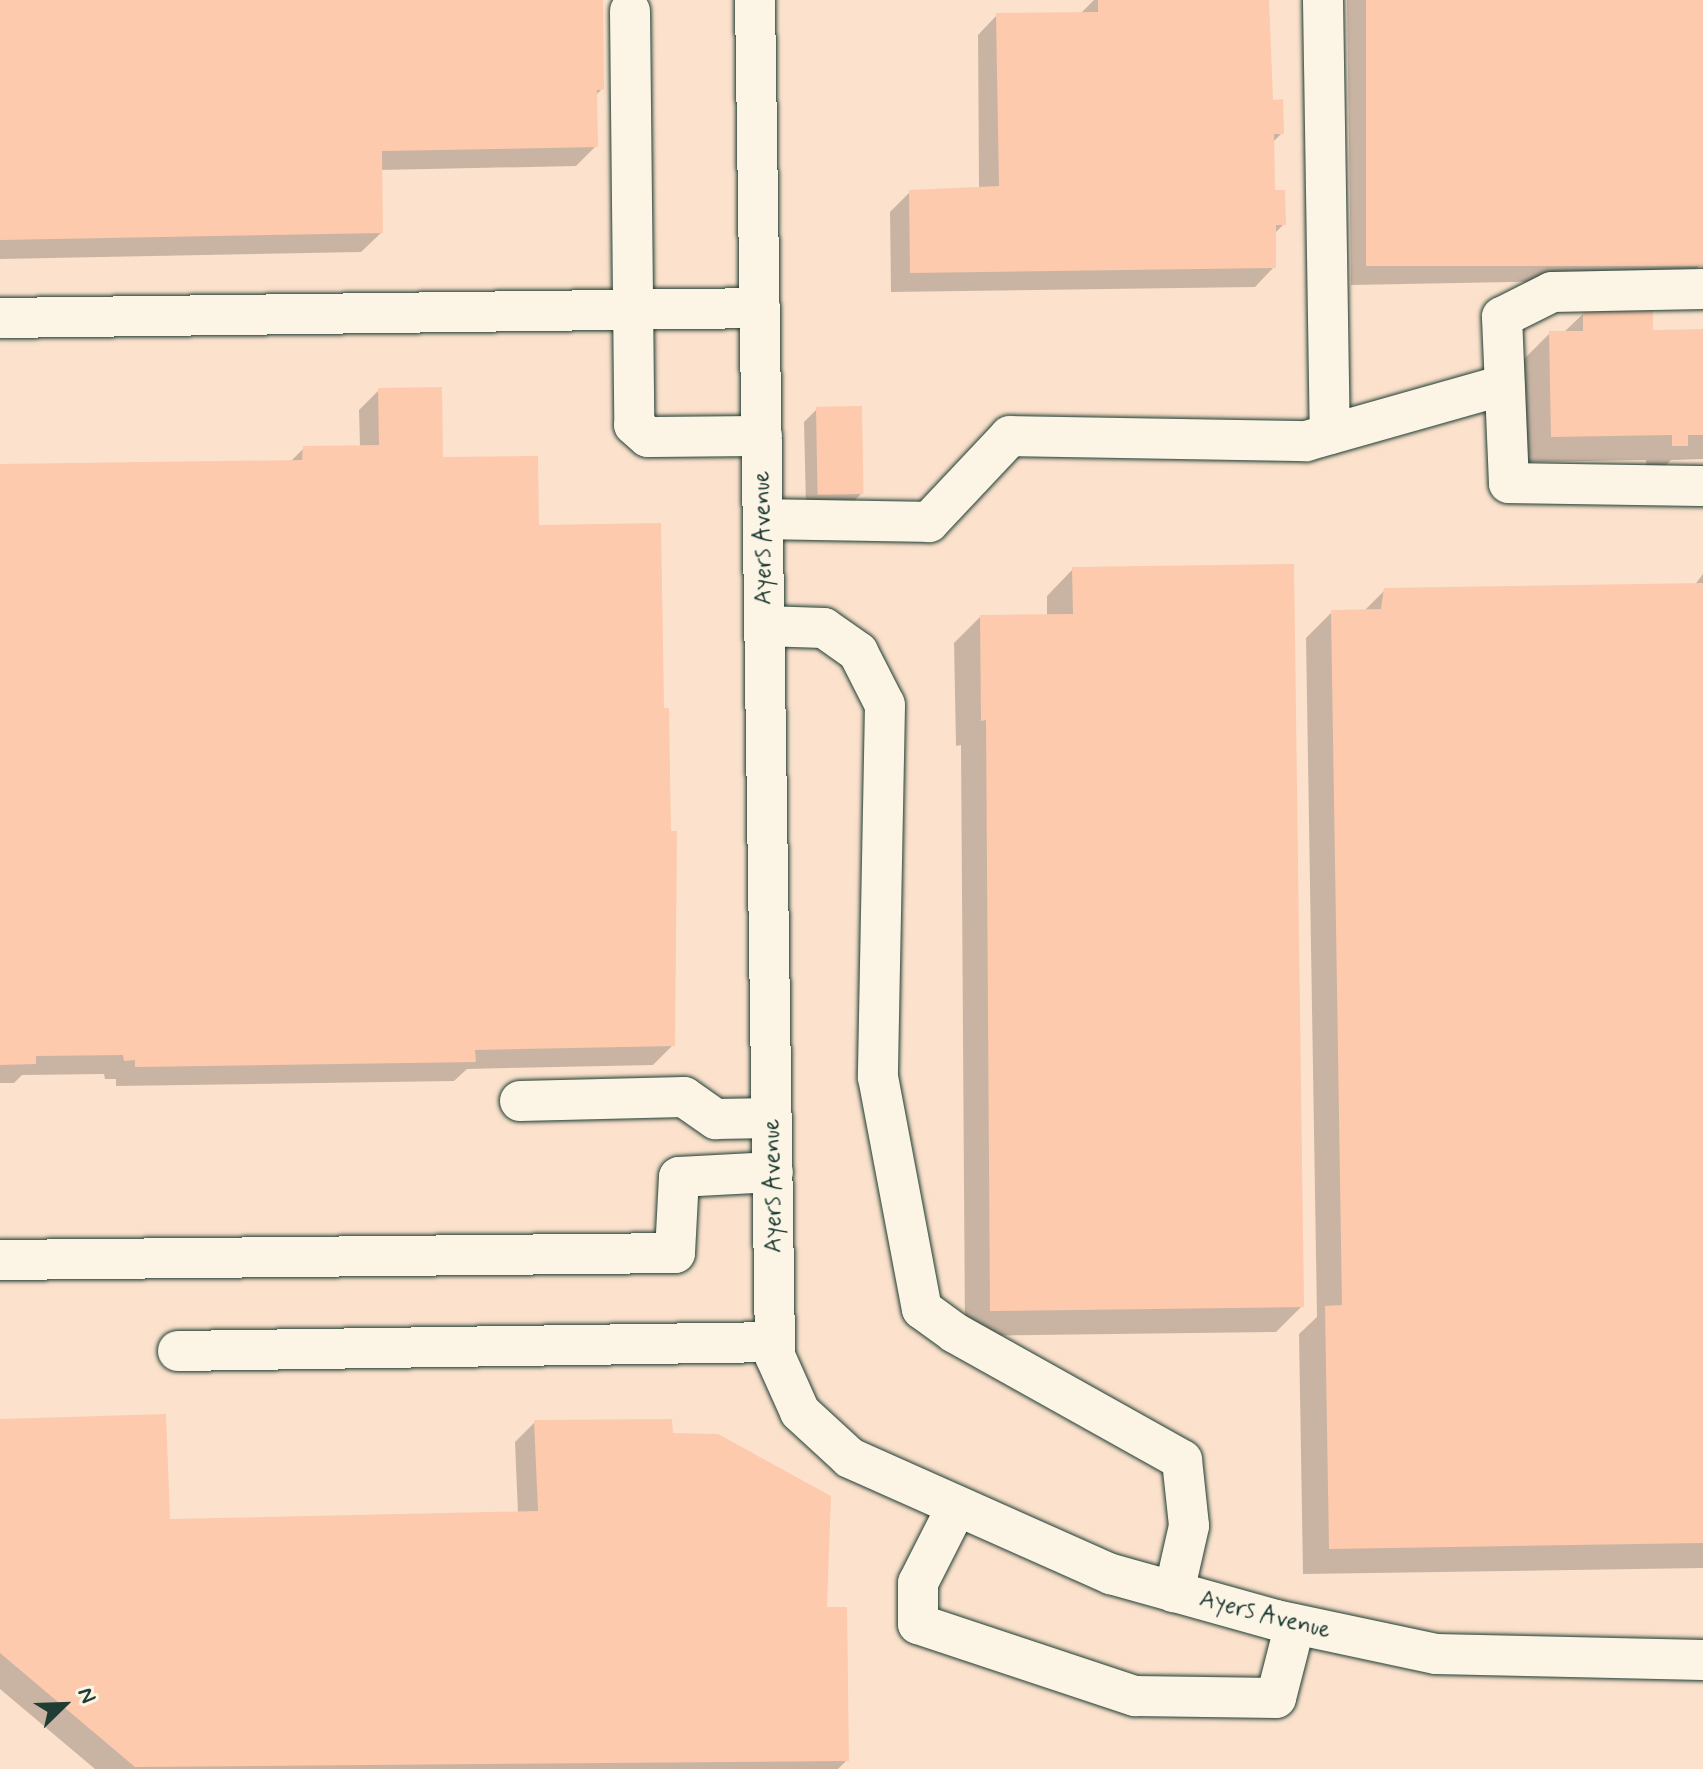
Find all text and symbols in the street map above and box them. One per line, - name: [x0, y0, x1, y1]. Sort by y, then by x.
- street label: Ayers Avenue: [747, 469, 779, 607]
- street label: Ayers Avenue: [757, 1117, 789, 1255]
- street label: Ayers Avenue: [1194, 1584, 1336, 1646]
- north arrow: [24, 1665, 104, 1745]
- text: N: [70, 1683, 102, 1708]

